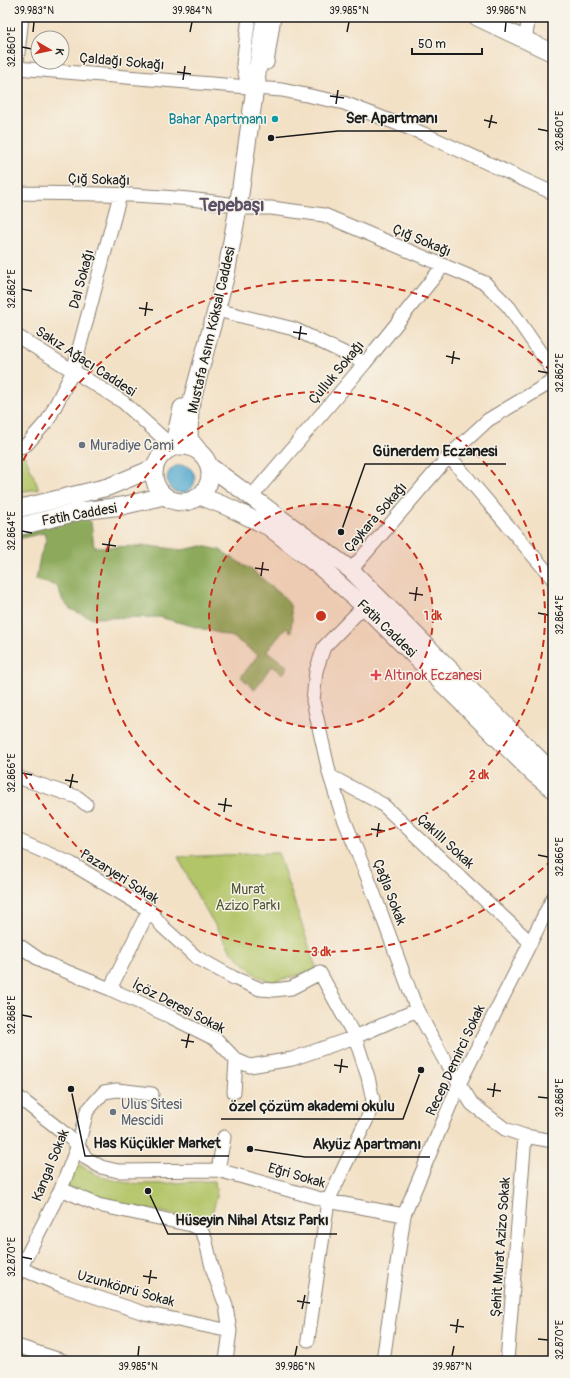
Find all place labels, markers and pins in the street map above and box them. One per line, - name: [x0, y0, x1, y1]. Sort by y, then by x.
- callout: Ser Apartmanı: [338, 104, 447, 131]
- place label: Bahar Apartmanı: [168, 111, 267, 128]
- marker: Bahar Apartmanı: [270, 114, 280, 124]
- place label: Muradiye Cami: [90, 437, 174, 454]
- callout: Günerdem Eczanesi: [365, 437, 506, 464]
- marker: Muradiye Cami: [77, 440, 87, 450]
- centre of rings: [314, 609, 328, 623]
- place label: Altınok Eczanesi: [384, 667, 482, 684]
- marker: Altınok Eczanesi: [371, 670, 381, 680]
- callout: özel çözüm akademi okulu: [221, 1092, 403, 1119]
- place label: Ulus Sitesi Mescidi: [121, 1096, 182, 1129]
- marker: Ulus Sitesi Mescidi: [108, 1107, 118, 1117]
- callout: Has Küçükler Market: [85, 1129, 229, 1156]
- callout: Akyüz Apartmanı: [305, 1130, 430, 1157]
- callout: Hüseyin Nihal Atsız Parkı: [168, 1207, 337, 1234]

